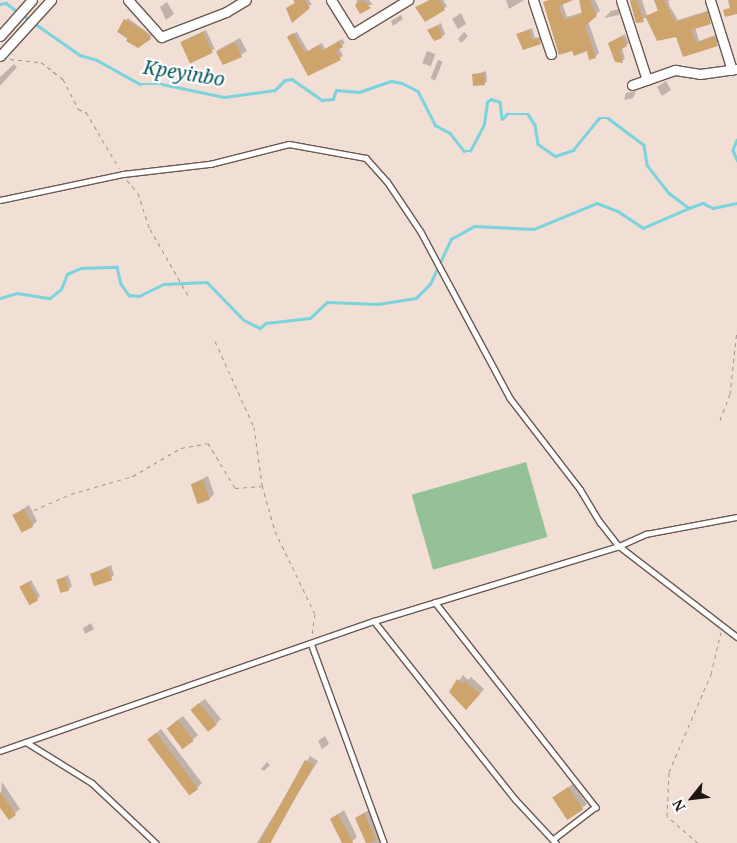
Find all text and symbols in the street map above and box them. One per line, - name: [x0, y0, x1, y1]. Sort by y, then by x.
- water label: Kpeyinbo: [142, 56, 226, 92]
- north arrow: [667, 773, 717, 823]
- text: N: [667, 796, 689, 815]

